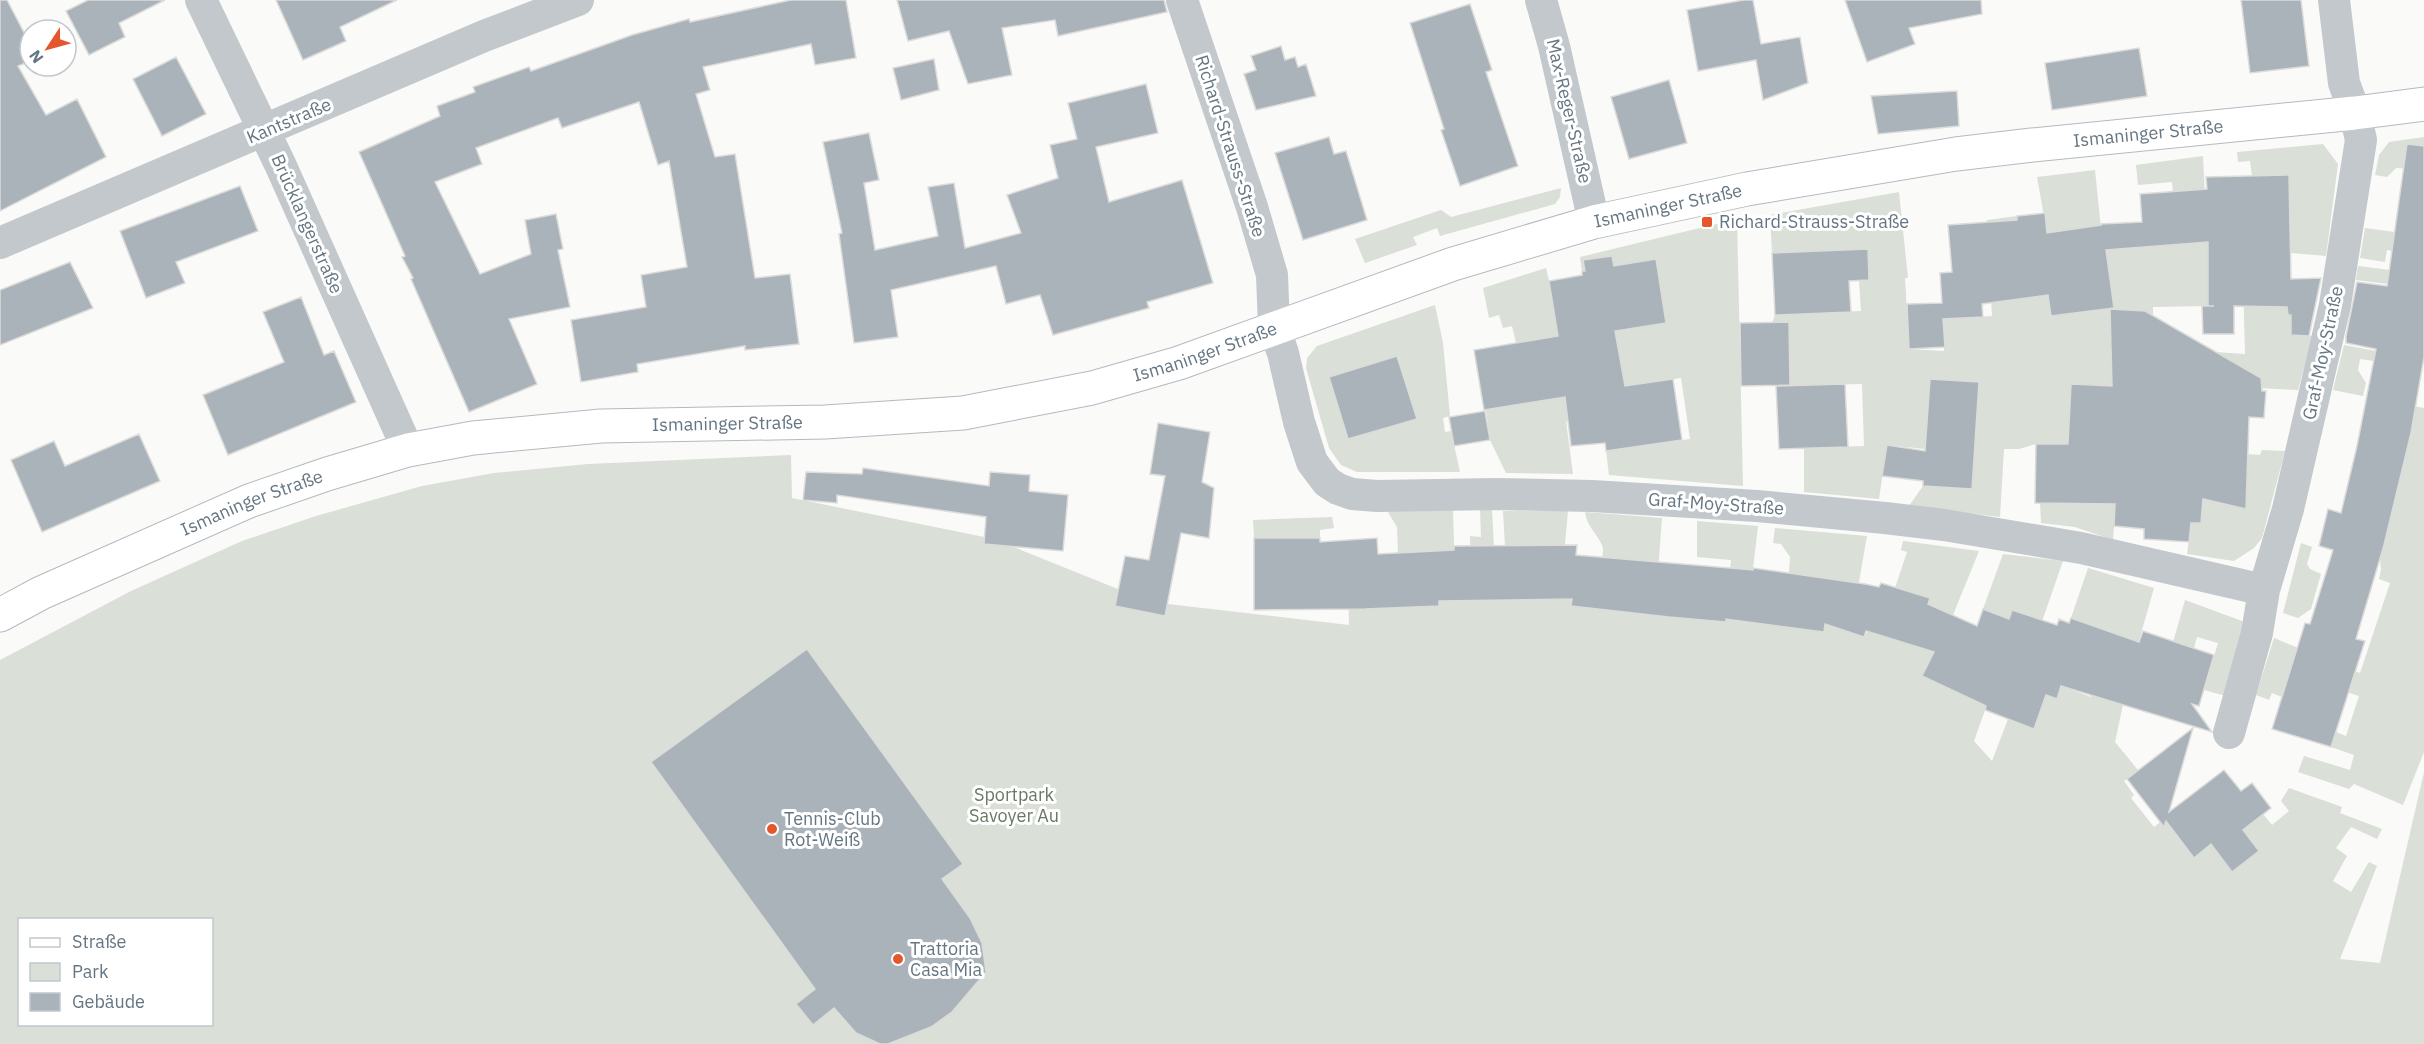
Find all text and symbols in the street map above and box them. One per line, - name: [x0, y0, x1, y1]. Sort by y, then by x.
- north arrow: [18, 18, 78, 78]
- street label: Max-Reger-Straße: [1542, 36, 1597, 186]
- text: N: [24, 46, 47, 67]
- street label: Richard-Strauss-Straße: [1190, 52, 1271, 240]
- street label: Kantstraße: [243, 92, 335, 149]
- street label: Ismaninger Straße: [2072, 114, 2224, 152]
- street label: Brücklangerstraße: [266, 150, 349, 297]
- street label: Ismaninger Straße: [1592, 178, 1744, 233]
- place label: Richard-Strauss-Straße: [1719, 210, 1909, 233]
- marker: Richard-Strauss-Straße: [1700, 215, 1714, 229]
- street label: Graf-Moy-Straße: [2297, 284, 2348, 422]
- street label: Ismaninger Straße: [1130, 316, 1280, 387]
- street label: Ismaninger Straße: [652, 410, 803, 436]
- street label: Ismaninger Straße: [177, 464, 326, 541]
- street label: Graf-Moy-Straße: [1647, 487, 1785, 520]
- park label: Sportpark Savoyer Au: [969, 783, 1059, 827]
- place label: Tennis-Club Rot-Weiß: [784, 807, 881, 851]
- marker: Tennis-Club Rot-Weiß: [765, 822, 779, 836]
- legend: [18, 918, 213, 1026]
- text: Straße: [72, 930, 126, 953]
- place label: Trattoria Casa Mia: [910, 937, 983, 981]
- marker: Trattoria Casa Mia: [891, 952, 905, 966]
- text: Park: [72, 960, 109, 983]
- text: Gebäude: [72, 990, 145, 1013]

